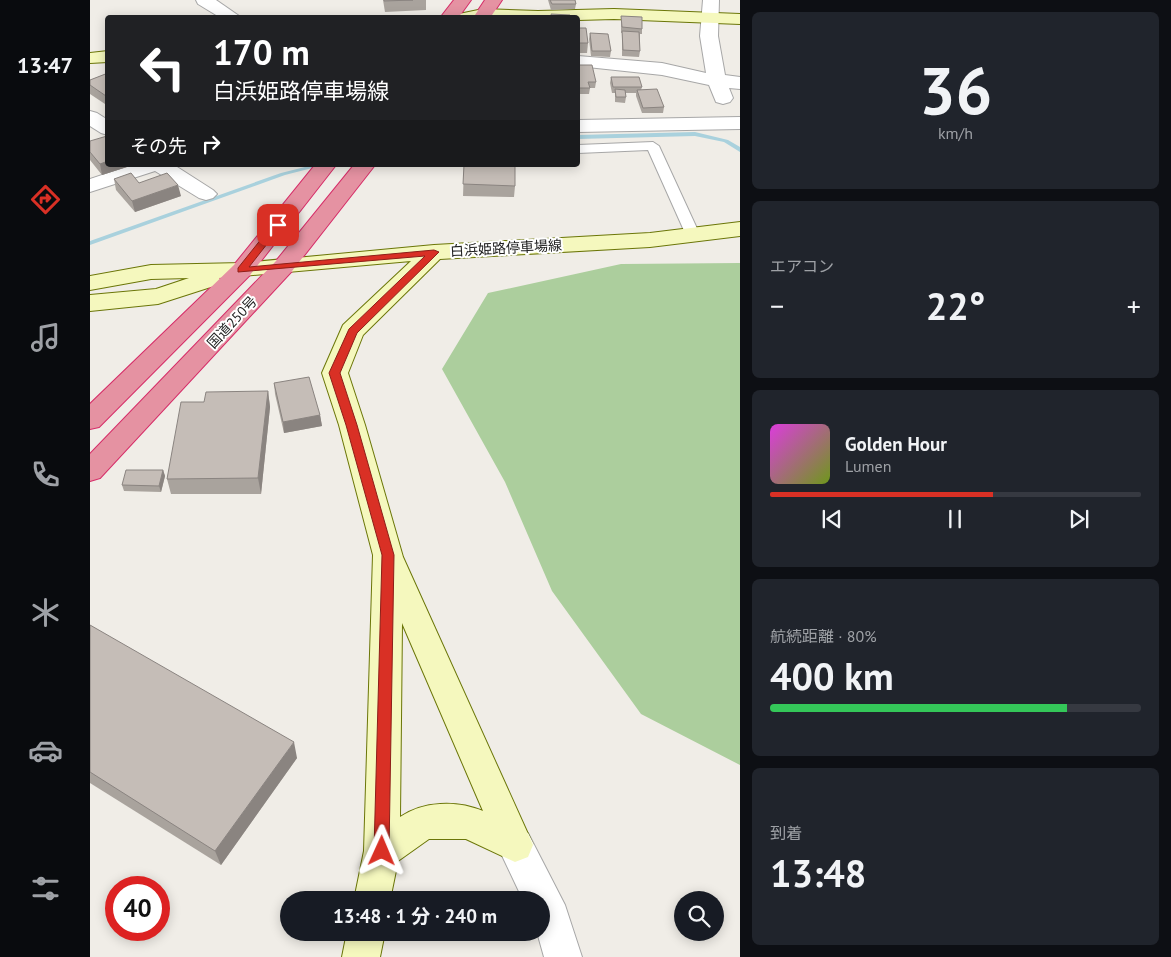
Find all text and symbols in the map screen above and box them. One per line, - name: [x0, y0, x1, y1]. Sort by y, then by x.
- text: 170 m: [213, 29, 310, 75]
- icon: left: [130, 35, 195, 100]
- text: 36: [919, 48, 992, 132]
- text: 13:47: [17, 51, 73, 79]
- text: 白浜姫路停車場線: [213, 77, 389, 105]
- text: km/h: [938, 123, 973, 143]
- icon: right: [197, 130, 225, 158]
- text: その先: [130, 134, 187, 158]
- icon: directions: [28, 182, 63, 217]
- pin: [257, 204, 299, 246]
- icon: arrive: [264, 211, 292, 239]
- street label: 白浜姫路停車場線: [450, 236, 562, 260]
- text: エアコン: [770, 256, 834, 276]
- text: 22°: [926, 281, 985, 330]
- text: −: [770, 287, 784, 324]
- text: +: [1127, 287, 1141, 324]
- street label: 国道250号: [203, 292, 261, 352]
- icon: music: [28, 320, 63, 355]
- text: Golden Hour: [845, 432, 947, 456]
- text: Lumen: [845, 456, 891, 476]
- icon: phone: [28, 457, 63, 492]
- icon: previous: [818, 505, 846, 533]
- icon: pause: [941, 505, 969, 533]
- icon: next: [1065, 505, 1093, 533]
- icon: climate: [28, 595, 63, 630]
- text: 航続距離 · 80%: [770, 626, 877, 646]
- text: 400 km: [770, 651, 894, 700]
- icon: car: [28, 733, 63, 768]
- text: 到着: [770, 823, 802, 843]
- position arrow: [355, 824, 407, 876]
- text: 13:48: [770, 848, 866, 897]
- icon: filters: [28, 871, 63, 906]
- speed limit sign: 40: [105, 876, 170, 941]
- map controls: [674, 891, 724, 941]
- button: search: [674, 891, 724, 941]
- text: 13:48 · 1 分 · 240 m: [333, 904, 497, 928]

